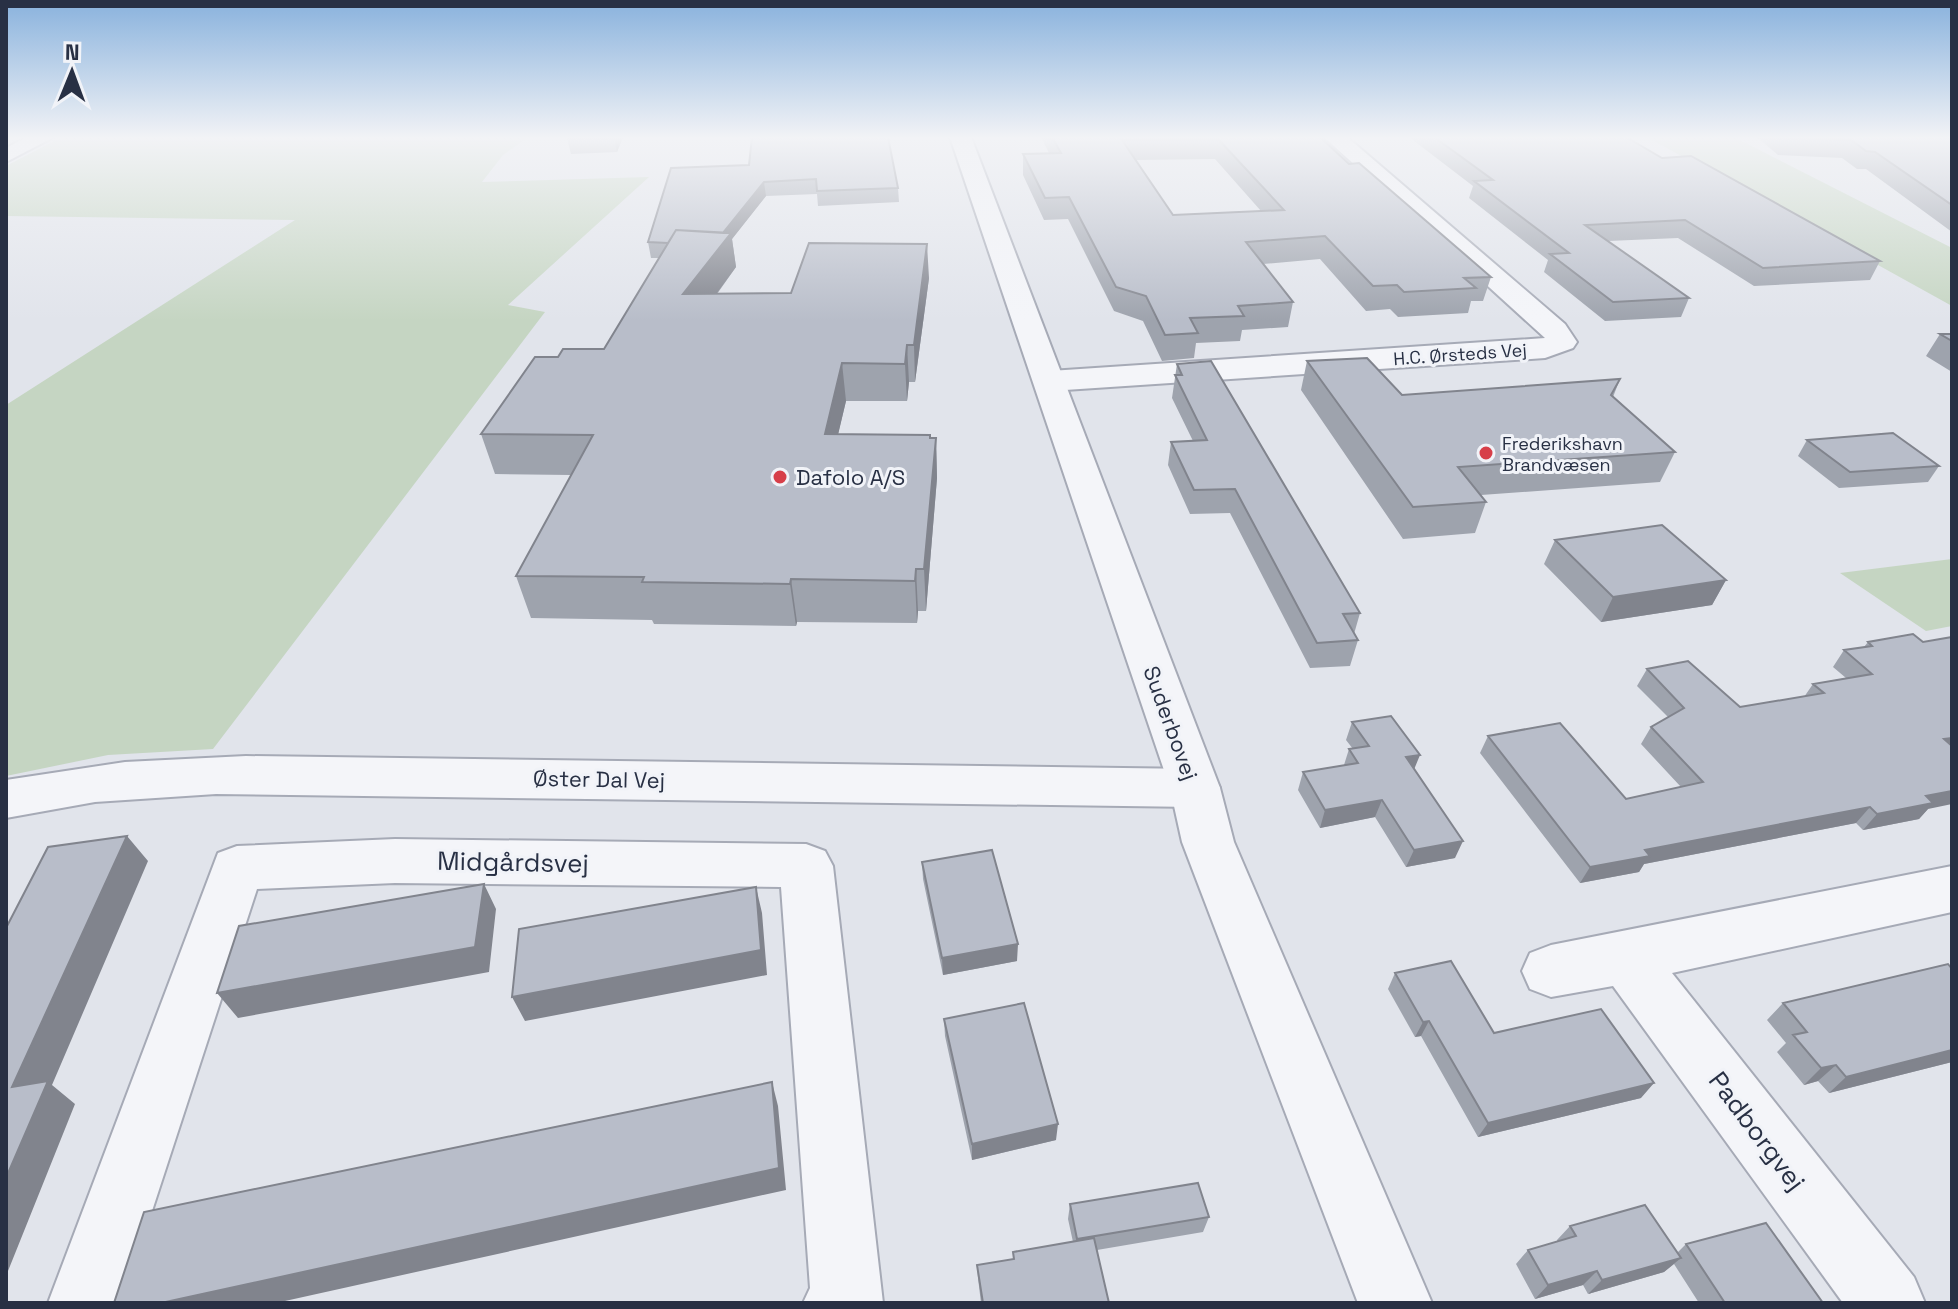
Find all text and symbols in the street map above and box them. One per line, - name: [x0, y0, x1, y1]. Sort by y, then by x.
- north arrow: [32, 32, 112, 112]
- text: N: [65, 38, 80, 66]
- street label: H.C. Ørsteds Vej: [1393, 338, 1527, 370]
- place label: Frederikshavn Brandvæsen: [1502, 432, 1623, 476]
- marker: Frederikshavn Brandvæsen: [1477, 444, 1495, 462]
- place label: Dafolo A/S: [796, 463, 905, 491]
- marker: Dafolo A/S: [771, 468, 789, 486]
- street label: Suderbovej: [1137, 662, 1205, 784]
- street label: Øster Dal Vej: [533, 764, 665, 794]
- street label: Midgårdsvej: [437, 844, 589, 880]
- street label: Padborgvej: [1701, 1065, 1813, 1197]

